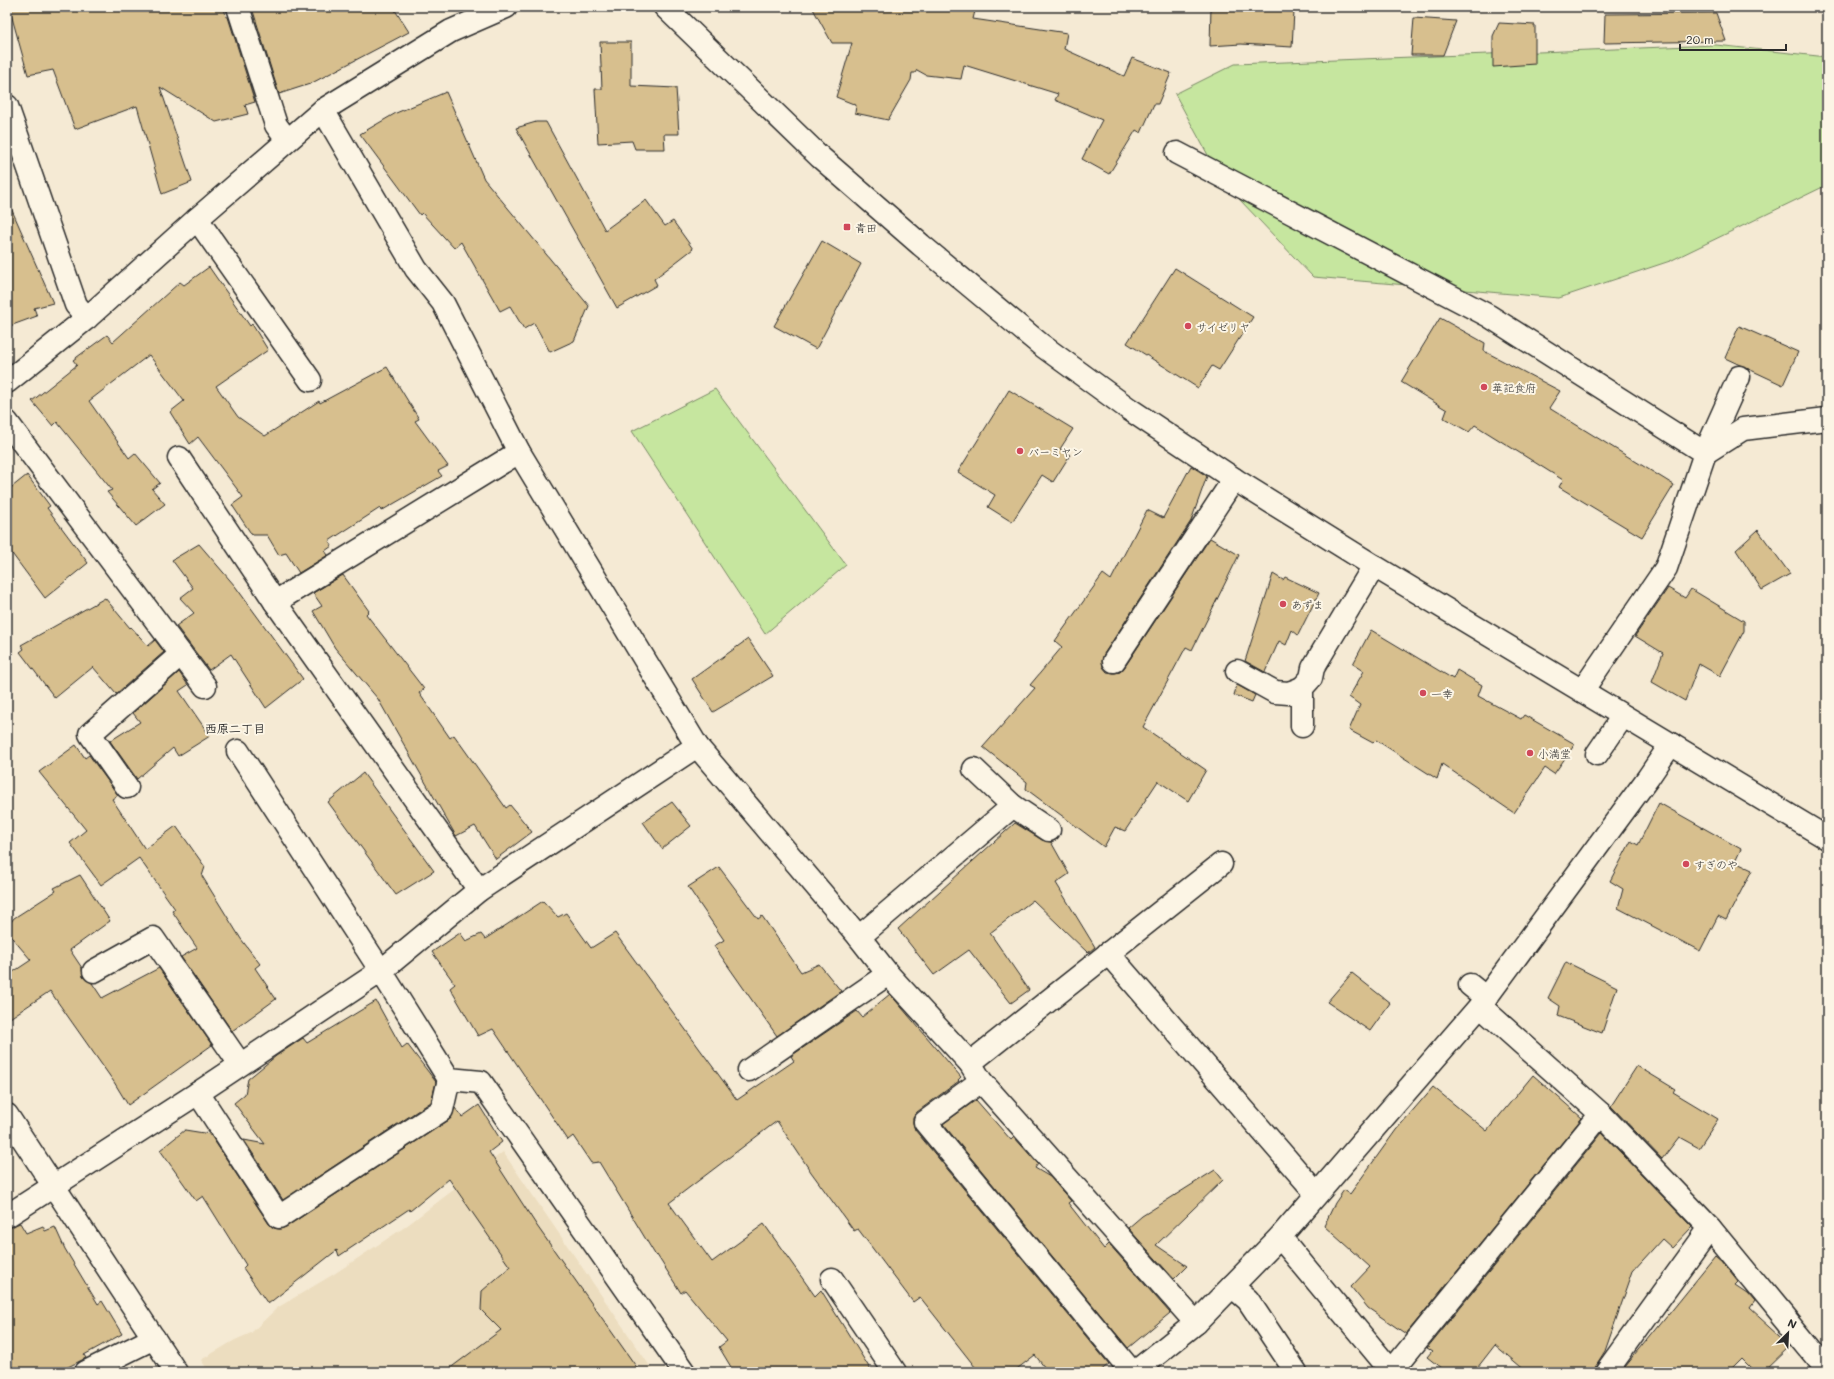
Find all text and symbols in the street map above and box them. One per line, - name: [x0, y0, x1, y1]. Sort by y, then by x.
- scale bar: [1680, 26, 1786, 52]
- text: 20 m: [1686, 31, 1714, 47]
- place label: 青田: [855, 220, 877, 235]
- marker: 青田: [842, 222, 852, 232]
- place label: サイゼリヤ: [1196, 319, 1250, 334]
- marker: サイゼリヤ: [1183, 321, 1193, 331]
- place label: 華記食府: [1492, 380, 1536, 395]
- marker: 華記食府: [1479, 382, 1489, 392]
- place label: バーミヤン: [1028, 444, 1083, 459]
- marker: バーミヤン: [1015, 446, 1025, 456]
- place label: あずま: [1291, 597, 1324, 612]
- marker: あずま: [1278, 599, 1288, 609]
- place label: 一幸: [1431, 686, 1453, 701]
- marker: 一幸: [1418, 688, 1428, 698]
- district label: 西原二丁目: [205, 720, 265, 736]
- place label: 小満堂: [1538, 746, 1571, 761]
- marker: 小満堂: [1525, 748, 1535, 758]
- place label: すぎのや: [1694, 857, 1738, 872]
- marker: すぎのや: [1681, 859, 1691, 869]
- north arrow: [1768, 1313, 1808, 1353]
- text: N: [1785, 1315, 1799, 1332]

